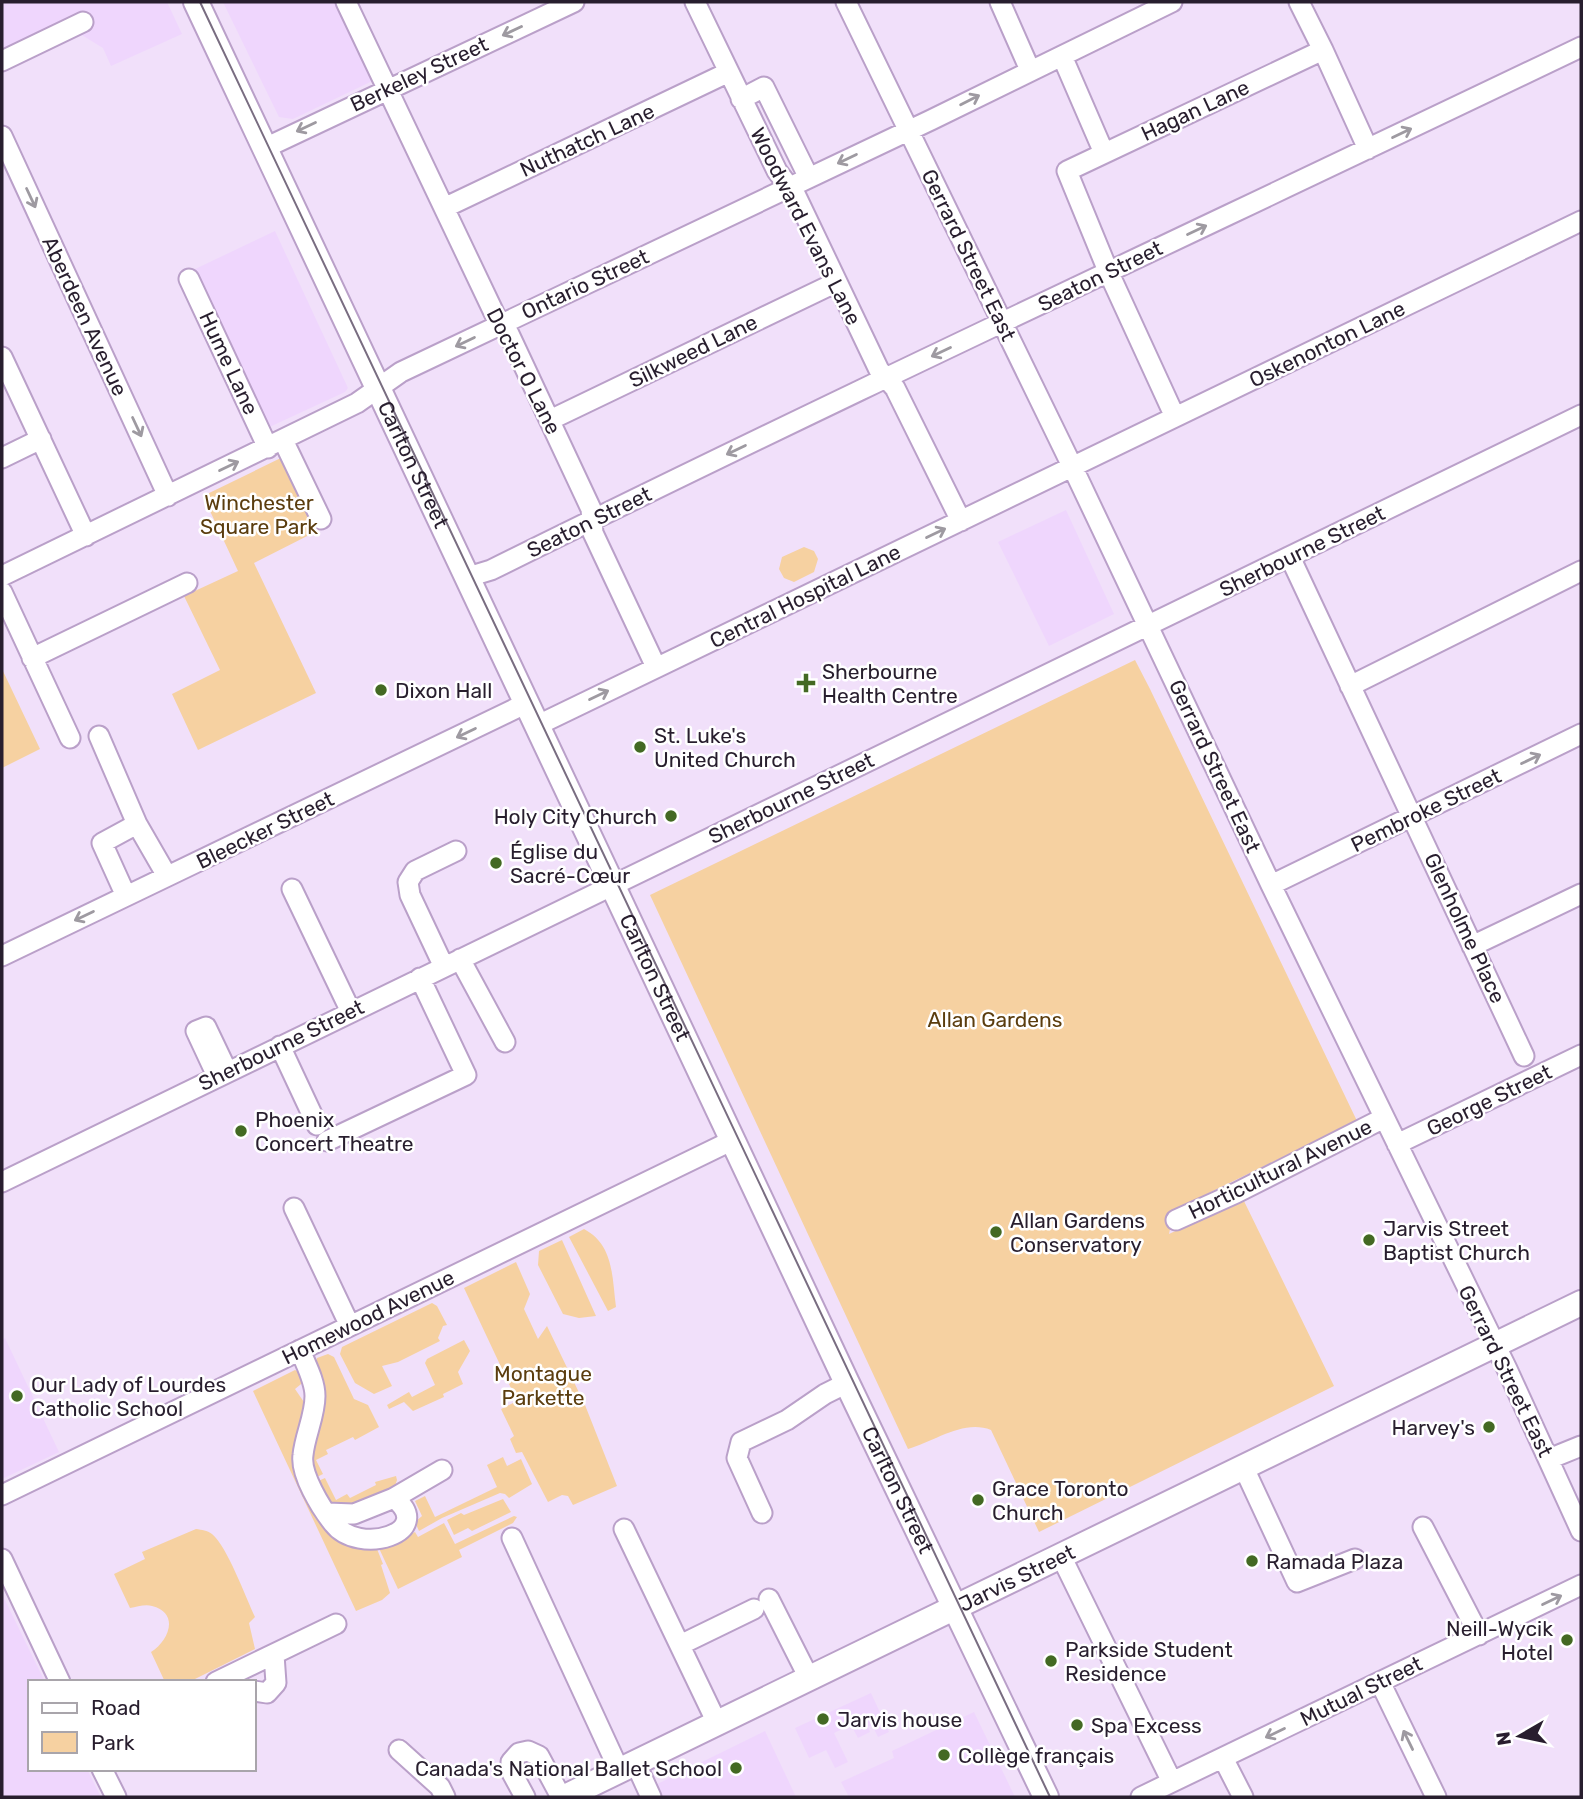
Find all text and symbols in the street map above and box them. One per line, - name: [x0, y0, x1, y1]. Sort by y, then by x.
- one-way arrow: [502, 24, 523, 38]
- street label: Berkeley Street: [346, 31, 492, 117]
- street label: Hagan Lane: [1137, 74, 1253, 146]
- one-way arrow: [959, 92, 980, 106]
- street label: Nuthatch Lane: [516, 98, 658, 182]
- one-way arrow: [296, 121, 317, 134]
- street label: Woodward Evans Lane: [745, 123, 867, 329]
- one-way arrow: [1391, 125, 1412, 139]
- one-way arrow: [837, 153, 858, 166]
- street label: Gerrard Street East: [917, 165, 1021, 345]
- one-way arrow: [24, 187, 38, 208]
- one-way arrow: [1185, 223, 1207, 236]
- street label: Aberdeen Avenue: [37, 232, 133, 400]
- street label: Seaton Street: [1034, 235, 1166, 317]
- street label: Ontario Street: [517, 244, 653, 324]
- street label: Oskenonton Lane: [1245, 295, 1409, 393]
- street label: Doctor O Lane: [481, 304, 567, 438]
- street label: Hume Lane: [194, 307, 264, 419]
- street label: Silkweed Lane: [625, 309, 761, 393]
- one-way arrow: [455, 335, 476, 349]
- one-way arrow: [931, 346, 952, 359]
- street label: Carlton Street: [373, 397, 455, 532]
- one-way arrow: [131, 416, 144, 437]
- one-way arrow: [726, 444, 747, 458]
- one-way arrow: [218, 459, 239, 473]
- street label: Seaton Street: [523, 481, 655, 563]
- park label: Winchester Square Park: [200, 490, 318, 539]
- street label: Sherbourne Street: [1215, 500, 1389, 602]
- one-way arrow: [925, 525, 946, 539]
- street label: Central Hospital Lane: [705, 539, 905, 653]
- place label: Sherbourne Health Centre: [822, 659, 958, 708]
- marker: Sherbourne Health Centre: [796, 673, 816, 693]
- street label: Gerrard Street East: [1164, 676, 1266, 856]
- place label: Dixon Hall: [395, 678, 492, 703]
- marker: Dixon Hall: [373, 682, 389, 698]
- one-way arrow: [588, 688, 609, 702]
- place label: St. Luke's United Church: [654, 723, 796, 772]
- one-way arrow: [456, 727, 477, 741]
- marker: St. Luke's United Church: [632, 739, 648, 755]
- street label: Sherbourne Street: [704, 747, 878, 849]
- one-way arrow: [1520, 752, 1541, 765]
- street label: Pembroke Street: [1347, 763, 1505, 857]
- street label: Bleecker Street: [192, 786, 338, 874]
- place label: Holy City Church: [494, 804, 657, 829]
- marker: Holy City Church: [663, 808, 679, 824]
- place label: Église du Sacré-Cœur: [510, 839, 630, 888]
- street label: Glenholme Place: [1419, 849, 1511, 1007]
- marker: Église du Sacré-Cœur: [488, 855, 504, 871]
- one-way arrow: [74, 910, 95, 924]
- street label: Carlton Street: [615, 910, 696, 1045]
- street label: Sherbourne Street: [194, 994, 368, 1096]
- park label: Allan Gardens: [927, 1007, 1063, 1032]
- street label: George Street: [1422, 1059, 1556, 1141]
- place label: Phoenix Concert Theatre: [255, 1107, 413, 1156]
- street label: Horticultural Avenue: [1184, 1114, 1376, 1224]
- marker: Phoenix Concert Theatre: [233, 1123, 249, 1139]
- place label: Allan Gardens Conservatory: [1010, 1208, 1145, 1257]
- place label: Jarvis Street Baptist Church: [1383, 1216, 1530, 1265]
- marker: Allan Gardens Conservatory: [988, 1224, 1004, 1240]
- marker: Jarvis Street Baptist Church: [1361, 1232, 1377, 1248]
- street label: Homewood Avenue: [278, 1264, 458, 1370]
- street label: Gerrard Street East: [1454, 1281, 1558, 1461]
- park label: Montague Parkette: [494, 1361, 592, 1410]
- place label: Our Lady of Lourdes Catholic School: [31, 1372, 226, 1421]
- marker: Our Lady of Lourdes Catholic School: [9, 1388, 25, 1404]
- place label: Harvey's: [1391, 1415, 1475, 1440]
- marker: Harvey's: [1481, 1419, 1497, 1435]
- street label: Carlton Street: [857, 1422, 939, 1557]
- place label: Grace Toronto Church: [992, 1476, 1129, 1525]
- marker: Grace Toronto Church: [970, 1492, 986, 1508]
- street label: Jarvis Street: [954, 1539, 1079, 1616]
- place label: Ramada Plaza: [1266, 1549, 1403, 1574]
- marker: Ramada Plaza: [1244, 1553, 1260, 1569]
- one-way arrow: [1541, 1592, 1562, 1606]
- place label: Neill-Wycik Hotel: [1446, 1616, 1553, 1665]
- marker: Neill-Wycik Hotel: [1559, 1632, 1575, 1648]
- place label: Parkside Student Residence: [1065, 1637, 1233, 1686]
- street label: Mutual Street: [1296, 1651, 1426, 1731]
- marker: Parkside Student Residence: [1043, 1653, 1059, 1669]
- legend: [28, 1680, 256, 1771]
- text: Road: [91, 1695, 141, 1720]
- north arrow: [1485, 1701, 1555, 1771]
- place label: Jarvis house: [837, 1707, 962, 1732]
- marker: Jarvis house: [815, 1711, 831, 1727]
- place label: Spa Excess: [1091, 1713, 1202, 1738]
- marker: Spa Excess: [1069, 1717, 1085, 1733]
- one-way arrow: [1265, 1727, 1286, 1740]
- text: Park: [91, 1730, 135, 1755]
- one-way arrow: [1401, 1730, 1414, 1751]
- text: N: [1491, 1730, 1516, 1747]
- place label: Collège français: [958, 1743, 1114, 1768]
- marker: Collège français: [936, 1747, 952, 1763]
- place label: Canada's National Ballet School: [415, 1756, 722, 1781]
- marker: Canada's National Ballet School: [728, 1760, 744, 1776]

